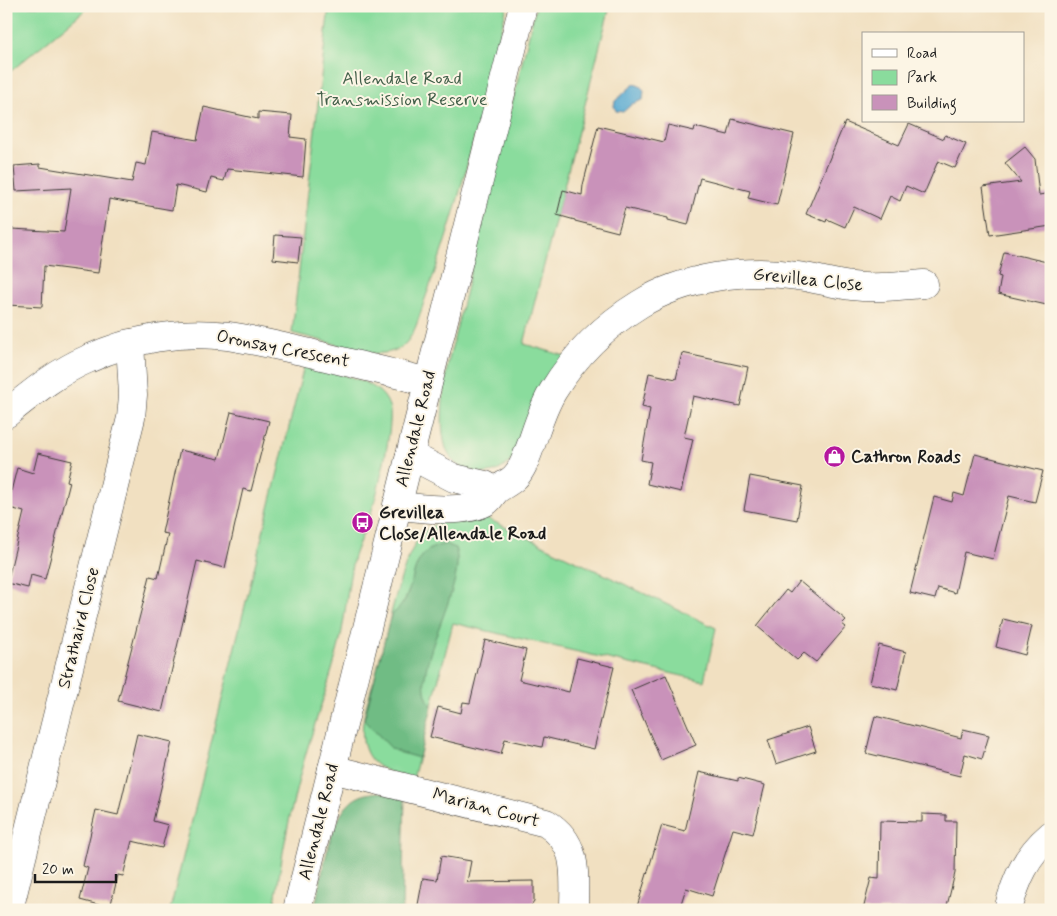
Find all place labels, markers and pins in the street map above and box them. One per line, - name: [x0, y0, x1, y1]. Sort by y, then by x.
- shop icon: Cathron Roads: [823, 445, 847, 469]
- place label: Cathron Roads: [851, 445, 961, 469]
- place label: Grevillea Close/Allendale Road: [379, 501, 546, 546]
- bus stop icon: Grevillea Close/Allendale Road: [351, 511, 375, 535]

